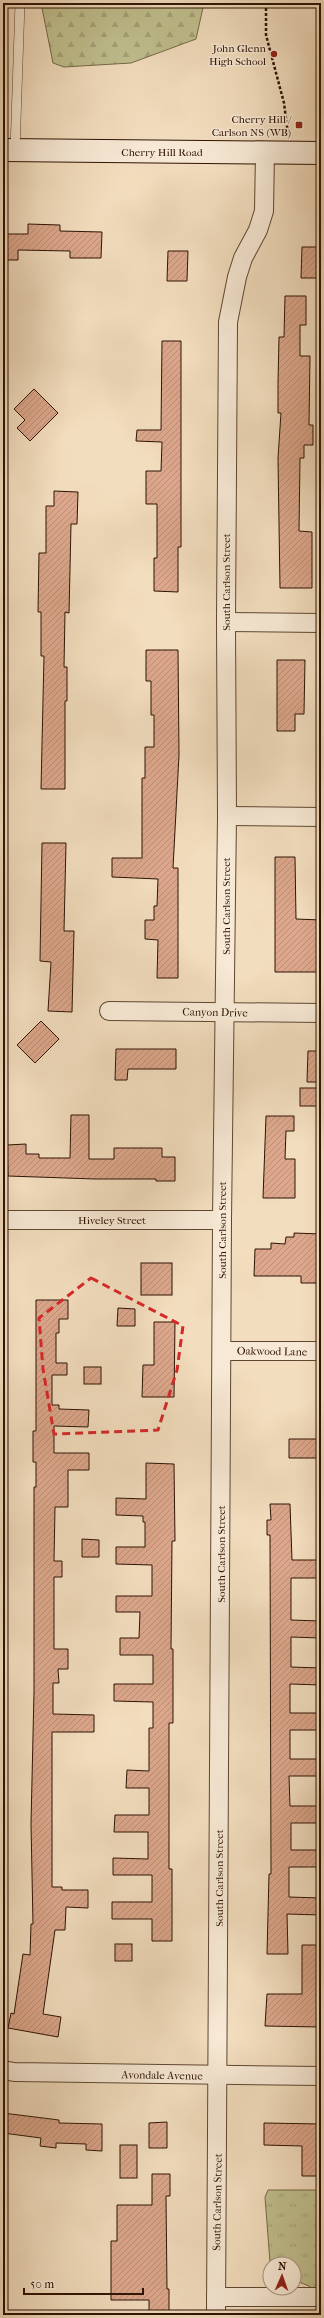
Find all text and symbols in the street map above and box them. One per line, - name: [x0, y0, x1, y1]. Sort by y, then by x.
- place label: John Glenn High School: [209, 42, 267, 68]
- marker: John Glenn High School: [269, 49, 279, 59]
- place label: Cherry Hill / Carlson NS (WB): [212, 113, 292, 139]
- marker: Cherry Hill / Carlson NS (WB): [294, 120, 304, 130]
- street label: Cherry Hill Road: [121, 146, 204, 159]
- street label: South Carlson Street: [220, 533, 233, 631]
- street label: South Carlson Street: [220, 857, 233, 955]
- street label: Canyon Drive: [182, 1005, 248, 1020]
- street label: South Carlson Street: [216, 1181, 229, 1279]
- street label: Hiveley Street: [78, 1214, 146, 1227]
- street label: Oakwood Lane: [237, 1344, 308, 1359]
- street label: South Carlson Street: [215, 1505, 228, 1603]
- street label: South Carlson Street: [213, 1829, 226, 1927]
- street label: Avondale Avenue: [120, 2068, 203, 2083]
- street label: South Carlson Street: [210, 2153, 225, 2251]
- north arrow: [262, 2256, 302, 2296]
- text: N: [278, 2260, 287, 2273]
- scale bar: [24, 2270, 143, 2296]
- text: 50 m: [30, 2277, 54, 2291]

